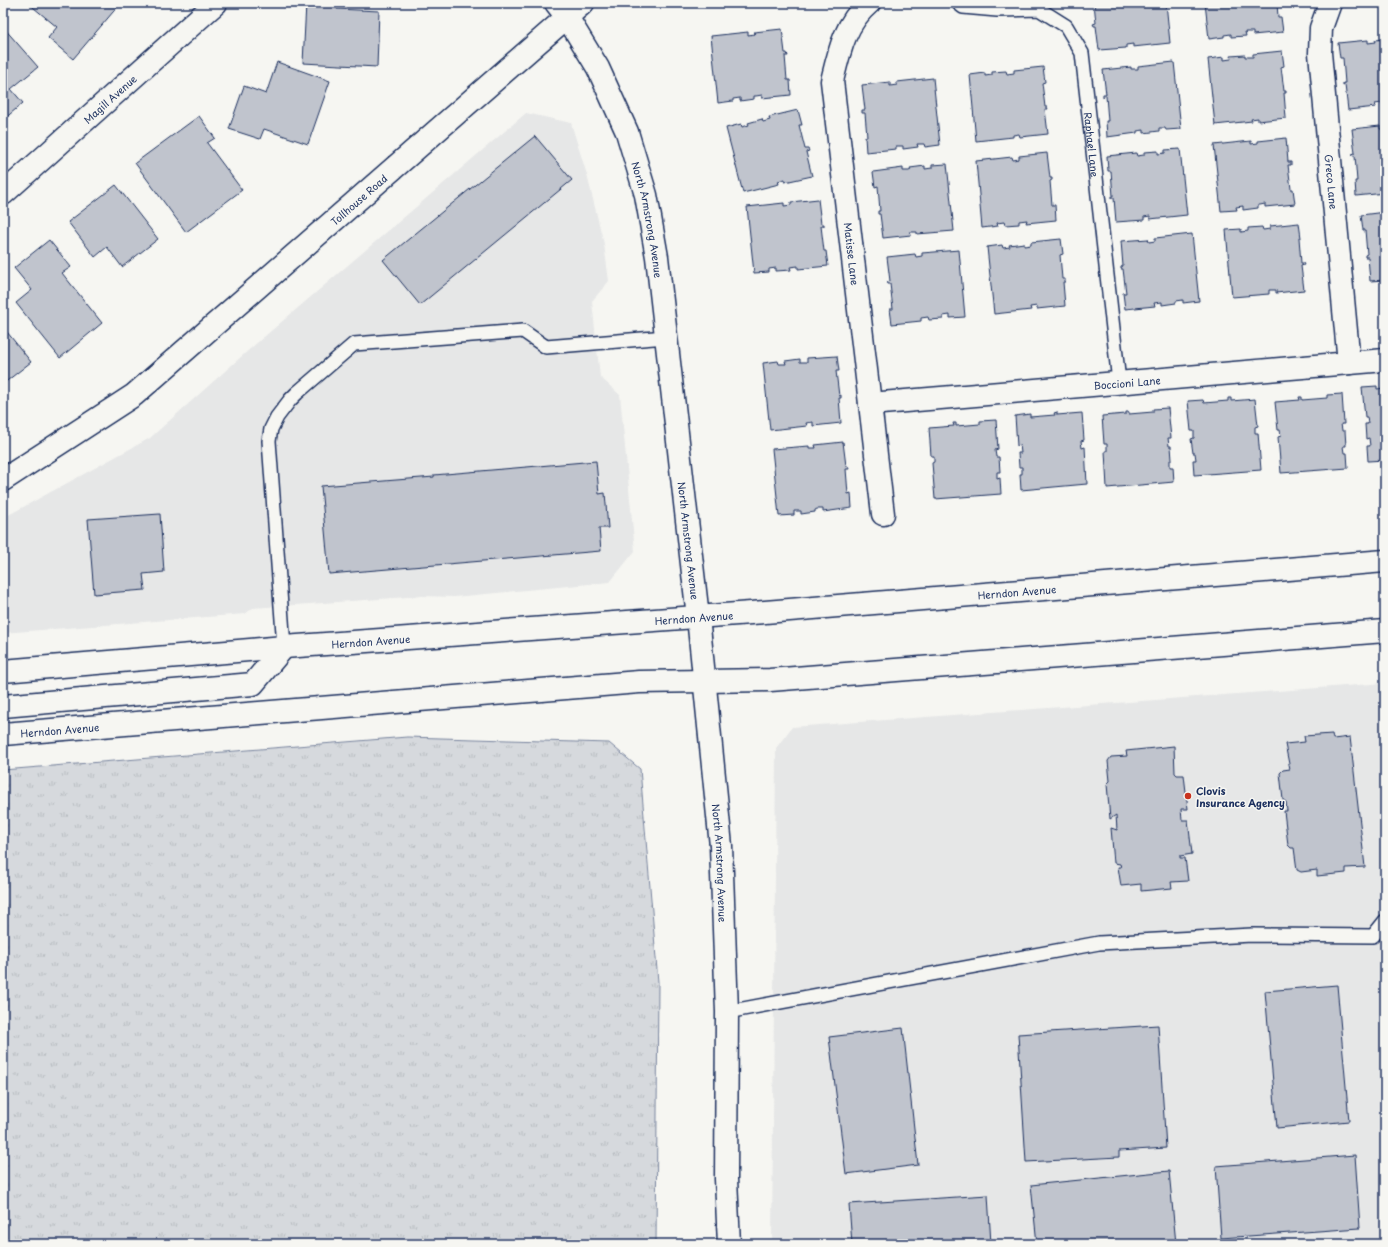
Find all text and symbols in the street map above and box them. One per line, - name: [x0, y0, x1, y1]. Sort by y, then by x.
- street label: Magill Avenue: [80, 70, 140, 126]
- street label: Raphael Lane: [1081, 111, 1103, 178]
- street label: Greco Lane: [1322, 154, 1342, 210]
- street label: North Armstrong Avenue: [629, 159, 667, 279]
- street label: Tollhouse Road: [327, 170, 390, 228]
- street label: Matisse Lane: [841, 222, 864, 286]
- street label: Boccioni Lane: [1093, 372, 1161, 392]
- street label: North Armstrong Avenue: [675, 481, 704, 601]
- street label: Herndon Avenue: [977, 581, 1057, 602]
- street label: Herndon Avenue: [654, 607, 734, 628]
- street label: Herndon Avenue: [331, 630, 411, 651]
- street label: Herndon Avenue: [20, 719, 100, 740]
- place label: Clovis Insurance Agency: [1196, 783, 1285, 810]
- marker: Clovis Insurance Agency: [1183, 791, 1193, 801]
- street label: North Armstrong Avenue: [709, 803, 731, 923]

